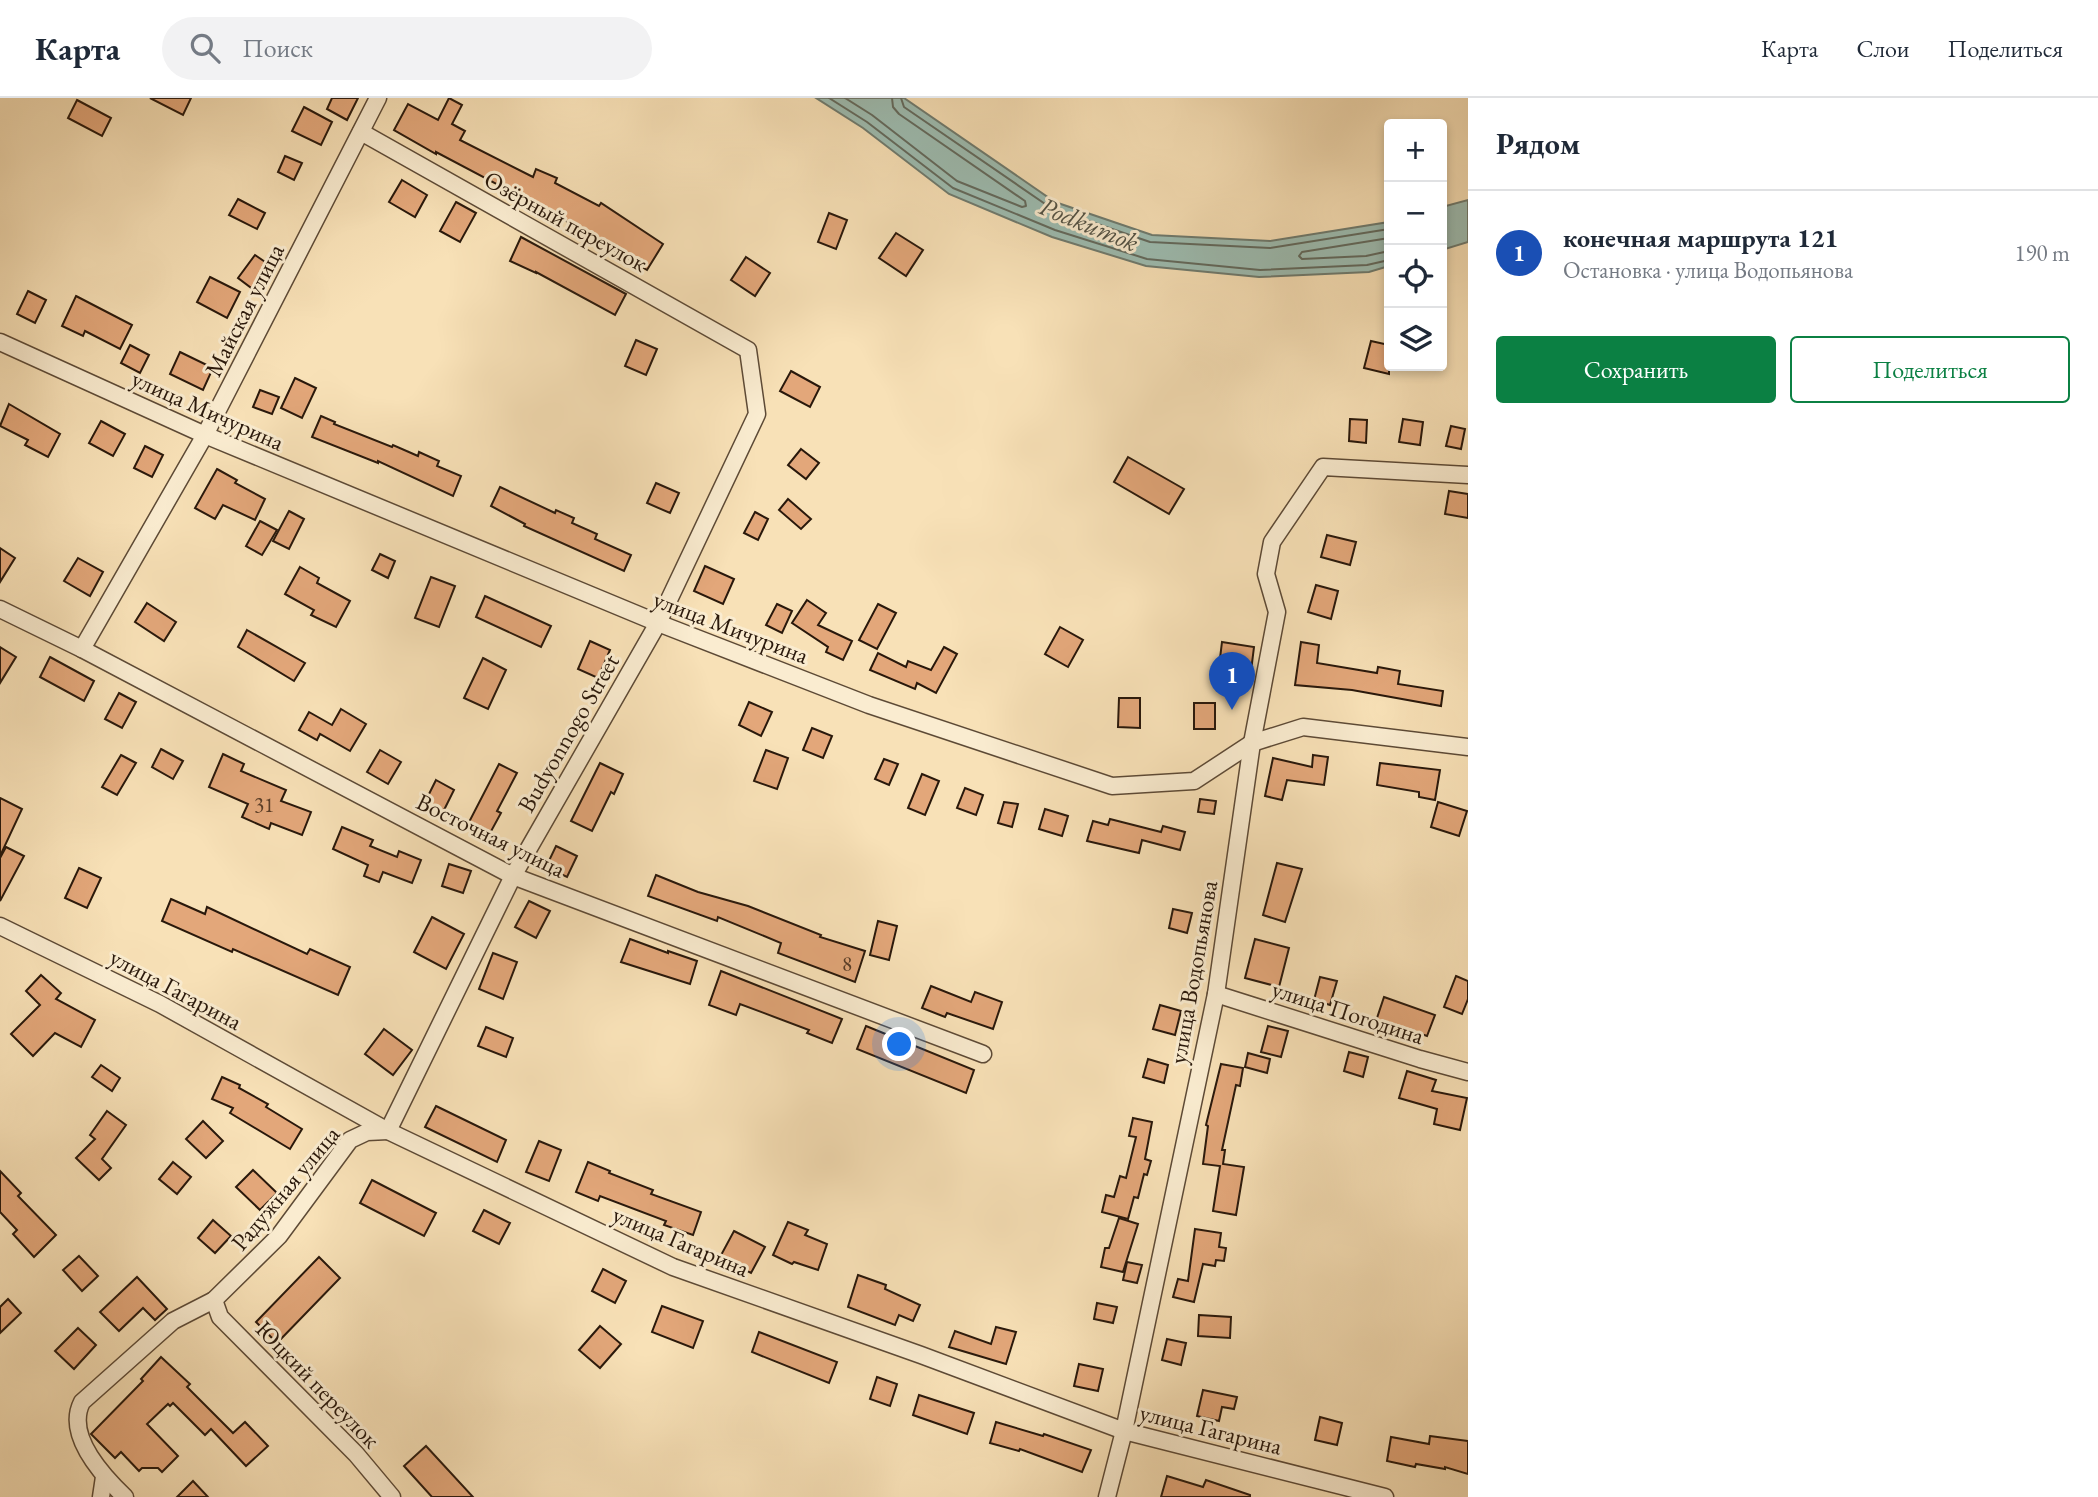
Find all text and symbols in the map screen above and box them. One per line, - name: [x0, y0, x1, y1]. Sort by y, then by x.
- search box: [162, 17, 652, 80]
- text: Карта: [35, 27, 120, 70]
- icon: search: [186, 29, 224, 67]
- text: Поиск: [242, 31, 313, 65]
- text: Карта: [1761, 33, 1818, 64]
- text: Слои: [1856, 33, 1910, 64]
- text: Поделиться: [1948, 33, 2063, 64]
- map controls: [1384, 119, 1447, 371]
- button: +: [1384, 119, 1447, 182]
- text: Рядом: [1496, 124, 1580, 163]
- street label: Озёрный переулок: [479, 163, 654, 279]
- button: −: [1384, 182, 1447, 245]
- water label: Podkumok: [1034, 189, 1144, 259]
- text: конечная маршрута 121: [1563, 221, 1838, 255]
- street label: Майская улица: [197, 238, 291, 382]
- text: 1: [1513, 238, 1525, 268]
- text: 190 m: [2014, 238, 2070, 268]
- button: locate: [1384, 245, 1447, 308]
- text: Остановка · улица Водопьянова: [1563, 255, 1853, 285]
- button: layers: [1384, 308, 1447, 371]
- button: Сохранить: [1496, 336, 1776, 403]
- button: Поделиться: [1790, 336, 2070, 403]
- street label: улица Мичурина: [127, 363, 289, 458]
- street label: улица Мичурина: [649, 583, 813, 671]
- street label: Budyonnogo Street: [510, 648, 626, 818]
- pin: 1: [1209, 652, 1255, 710]
- street label: Восточная улица: [411, 786, 571, 885]
- house number: 31: [254, 791, 274, 818]
- street label: улица Водопьянова: [1162, 877, 1224, 1066]
- street label: улица Гагарина: [105, 941, 248, 1037]
- house number: 8: [842, 950, 852, 977]
- street label: улица Погодина: [1268, 973, 1428, 1051]
- your location: [882, 1027, 916, 1061]
- street label: Радужная улица: [224, 1119, 346, 1257]
- street label: улица Гагарина: [608, 1198, 754, 1284]
- street label: Юцкий переулок: [249, 1313, 387, 1455]
- street label: улица Гагарина: [1137, 1396, 1286, 1462]

